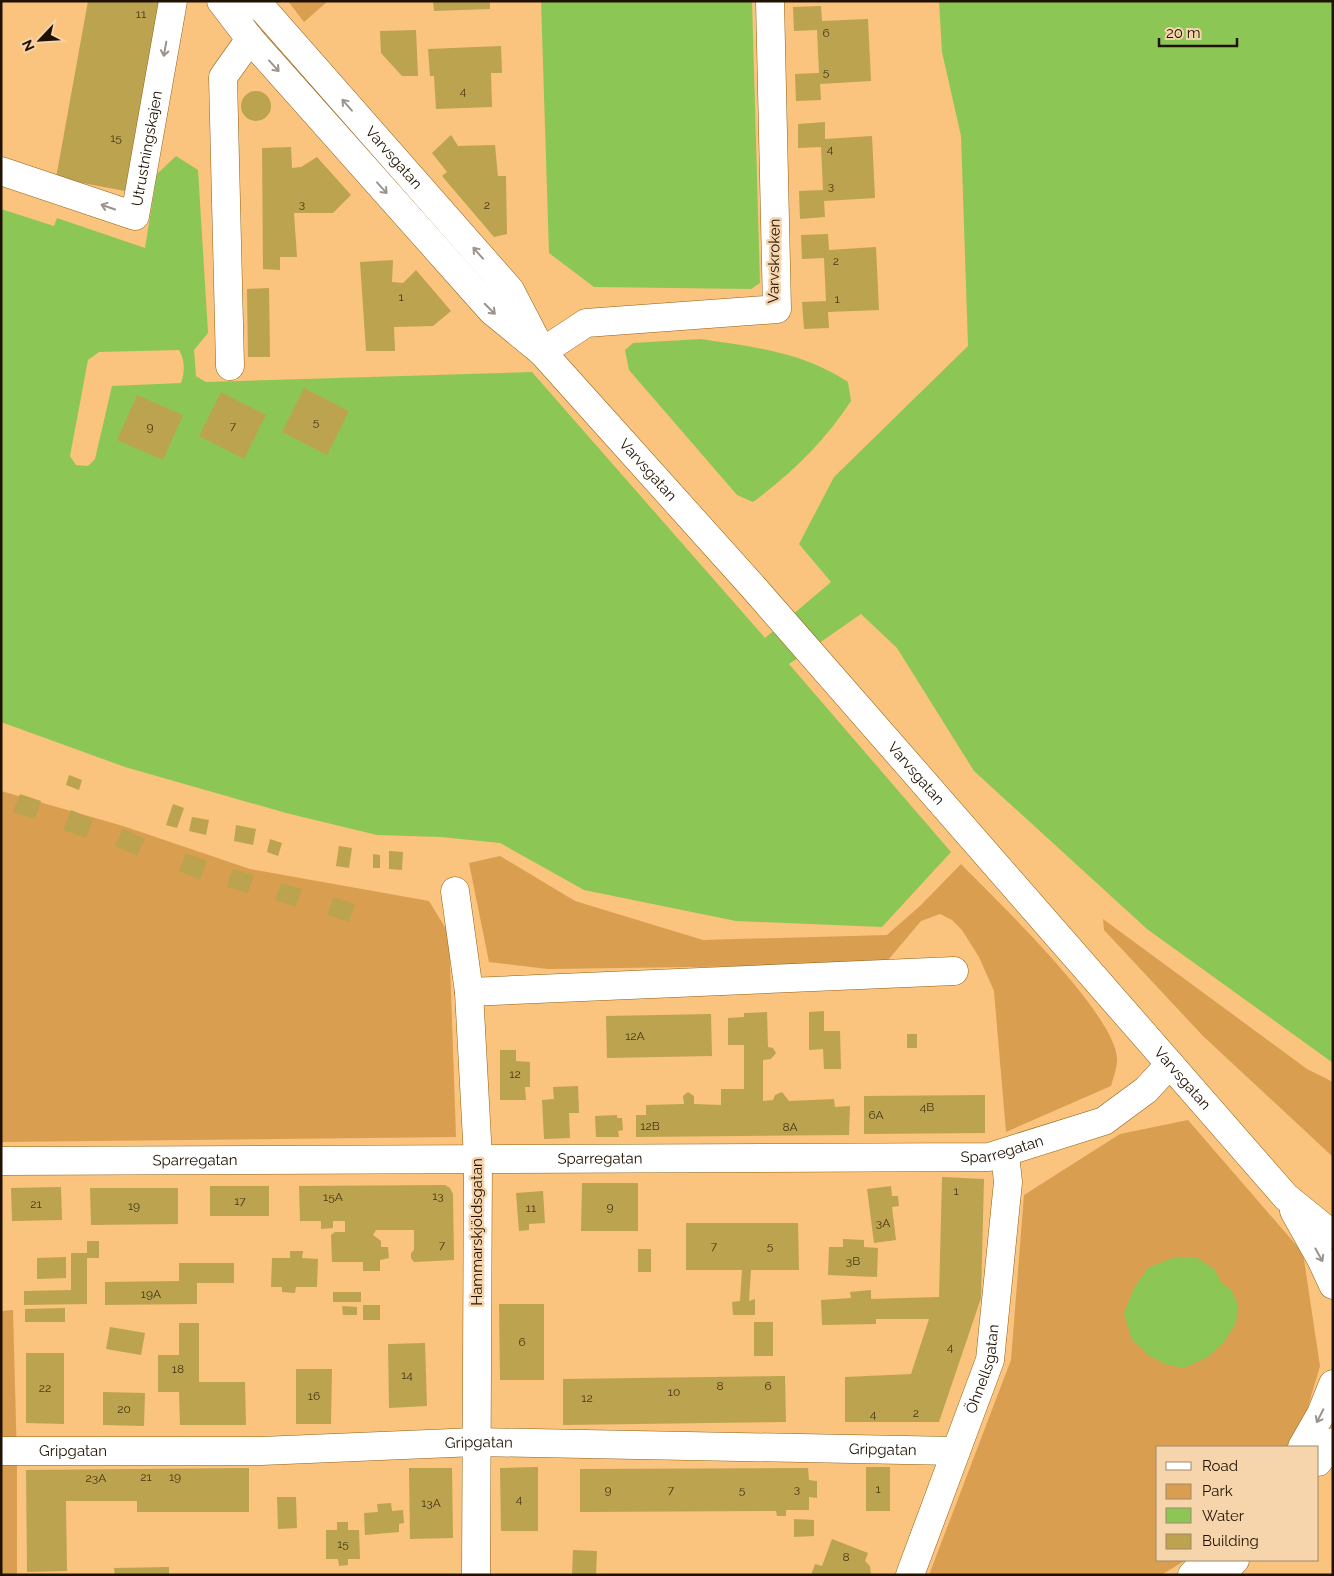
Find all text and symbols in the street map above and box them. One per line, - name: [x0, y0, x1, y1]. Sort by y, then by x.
- house number: 11: [136, 7, 146, 21]
- north arrow: [15, 15, 65, 65]
- scale bar: [1159, 15, 1236, 47]
- text: 20 m: [1166, 24, 1201, 42]
- house number: 6: [822, 26, 830, 40]
- text: N: [19, 37, 38, 54]
- one-way arrow: [159, 41, 169, 57]
- one-way arrow: [268, 59, 279, 72]
- house number: 5: [823, 65, 830, 79]
- house number: 4: [460, 84, 467, 98]
- street label: Utrustningskajen: [128, 89, 166, 208]
- one-way arrow: [342, 99, 353, 112]
- street label: Varvsgatan: [361, 123, 426, 193]
- house number: 15: [110, 131, 122, 145]
- house number: 4: [827, 142, 834, 156]
- house number: 3: [828, 179, 834, 193]
- one-way arrow: [376, 181, 388, 194]
- house number: 3: [299, 197, 305, 211]
- house number: 2: [484, 198, 490, 212]
- one-way arrow: [101, 202, 116, 211]
- street label: Varvskroken: [764, 218, 784, 304]
- one-way arrow: [472, 247, 484, 260]
- house number: 2: [833, 254, 839, 268]
- house number: 1: [398, 290, 404, 304]
- house number: 1: [834, 292, 840, 306]
- one-way arrow: [484, 303, 496, 315]
- house number: 5: [313, 415, 320, 429]
- house number: 7: [230, 419, 237, 433]
- house number: 9: [146, 420, 154, 434]
- street label: Varvsgatan: [615, 435, 680, 505]
- street label: Varvsgatan: [884, 738, 948, 808]
- house number: 12A: [625, 1029, 645, 1043]
- street label: Varvsgatan: [1150, 1043, 1215, 1113]
- house number: 12: [509, 1067, 521, 1081]
- house number: 4B: [920, 1100, 934, 1114]
- house number: 6A: [868, 1108, 884, 1122]
- house number: 12B: [640, 1119, 660, 1133]
- house number: 8A: [782, 1120, 798, 1134]
- street label: Sparregatan: [960, 1132, 1046, 1166]
- street label: Sparregatan: [557, 1149, 643, 1168]
- street label: Sparregatan: [152, 1151, 238, 1169]
- street label: Hammarskjöldsgatan: [468, 1158, 486, 1306]
- house number: 1: [953, 1184, 959, 1198]
- house number: 13: [432, 1189, 444, 1203]
- house number: 15A: [323, 1190, 343, 1204]
- house number: 17: [234, 1194, 246, 1208]
- house number: 21: [30, 1197, 42, 1211]
- house number: 19: [128, 1199, 140, 1213]
- house number: 9: [606, 1200, 614, 1214]
- house number: 11: [526, 1201, 536, 1215]
- house number: 3A: [876, 1216, 890, 1230]
- house number: 7: [439, 1238, 446, 1252]
- house number: 7: [711, 1239, 718, 1253]
- house number: 5: [767, 1239, 774, 1253]
- one-way arrow: [1314, 1247, 1324, 1261]
- house number: 3B: [846, 1254, 860, 1268]
- house number: 19A: [141, 1287, 161, 1301]
- street label: Öhnellsgatan: [961, 1323, 1003, 1416]
- house number: 6: [518, 1335, 526, 1349]
- house number: 4: [947, 1340, 954, 1354]
- house number: 18: [172, 1362, 184, 1376]
- house number: 14: [401, 1368, 413, 1382]
- house number: 8: [716, 1379, 724, 1393]
- house number: 6: [764, 1379, 772, 1393]
- house number: 22: [39, 1381, 51, 1395]
- house number: 10: [668, 1385, 680, 1399]
- house number: 16: [308, 1389, 320, 1403]
- house number: 12: [581, 1391, 593, 1405]
- house number: 20: [117, 1402, 131, 1416]
- house number: 2: [913, 1406, 919, 1420]
- house number: 4: [870, 1407, 877, 1421]
- one-way arrow: [1314, 1409, 1324, 1424]
- street label: Gripgatan: [444, 1433, 513, 1452]
- street label: Gripgatan: [849, 1440, 917, 1459]
- street label: Gripgatan: [39, 1442, 107, 1460]
- legend: [1156, 1446, 1319, 1561]
- text: Road: [1202, 1457, 1238, 1475]
- house number: 21: [140, 1470, 152, 1484]
- house number: 19: [169, 1470, 181, 1484]
- house number: 23A: [86, 1471, 106, 1485]
- house number: 3: [794, 1482, 800, 1496]
- house number: 1: [875, 1482, 881, 1496]
- text: Park: [1202, 1482, 1233, 1500]
- house number: 9: [604, 1483, 612, 1497]
- house number: 7: [668, 1483, 675, 1497]
- house number: 5: [739, 1483, 746, 1497]
- house number: 4: [516, 1492, 523, 1506]
- house number: 13A: [421, 1496, 441, 1510]
- text: Water: [1202, 1507, 1245, 1525]
- text: Building: [1202, 1532, 1259, 1550]
- house number: 15: [337, 1537, 349, 1551]
- house number: 8: [842, 1550, 850, 1564]

